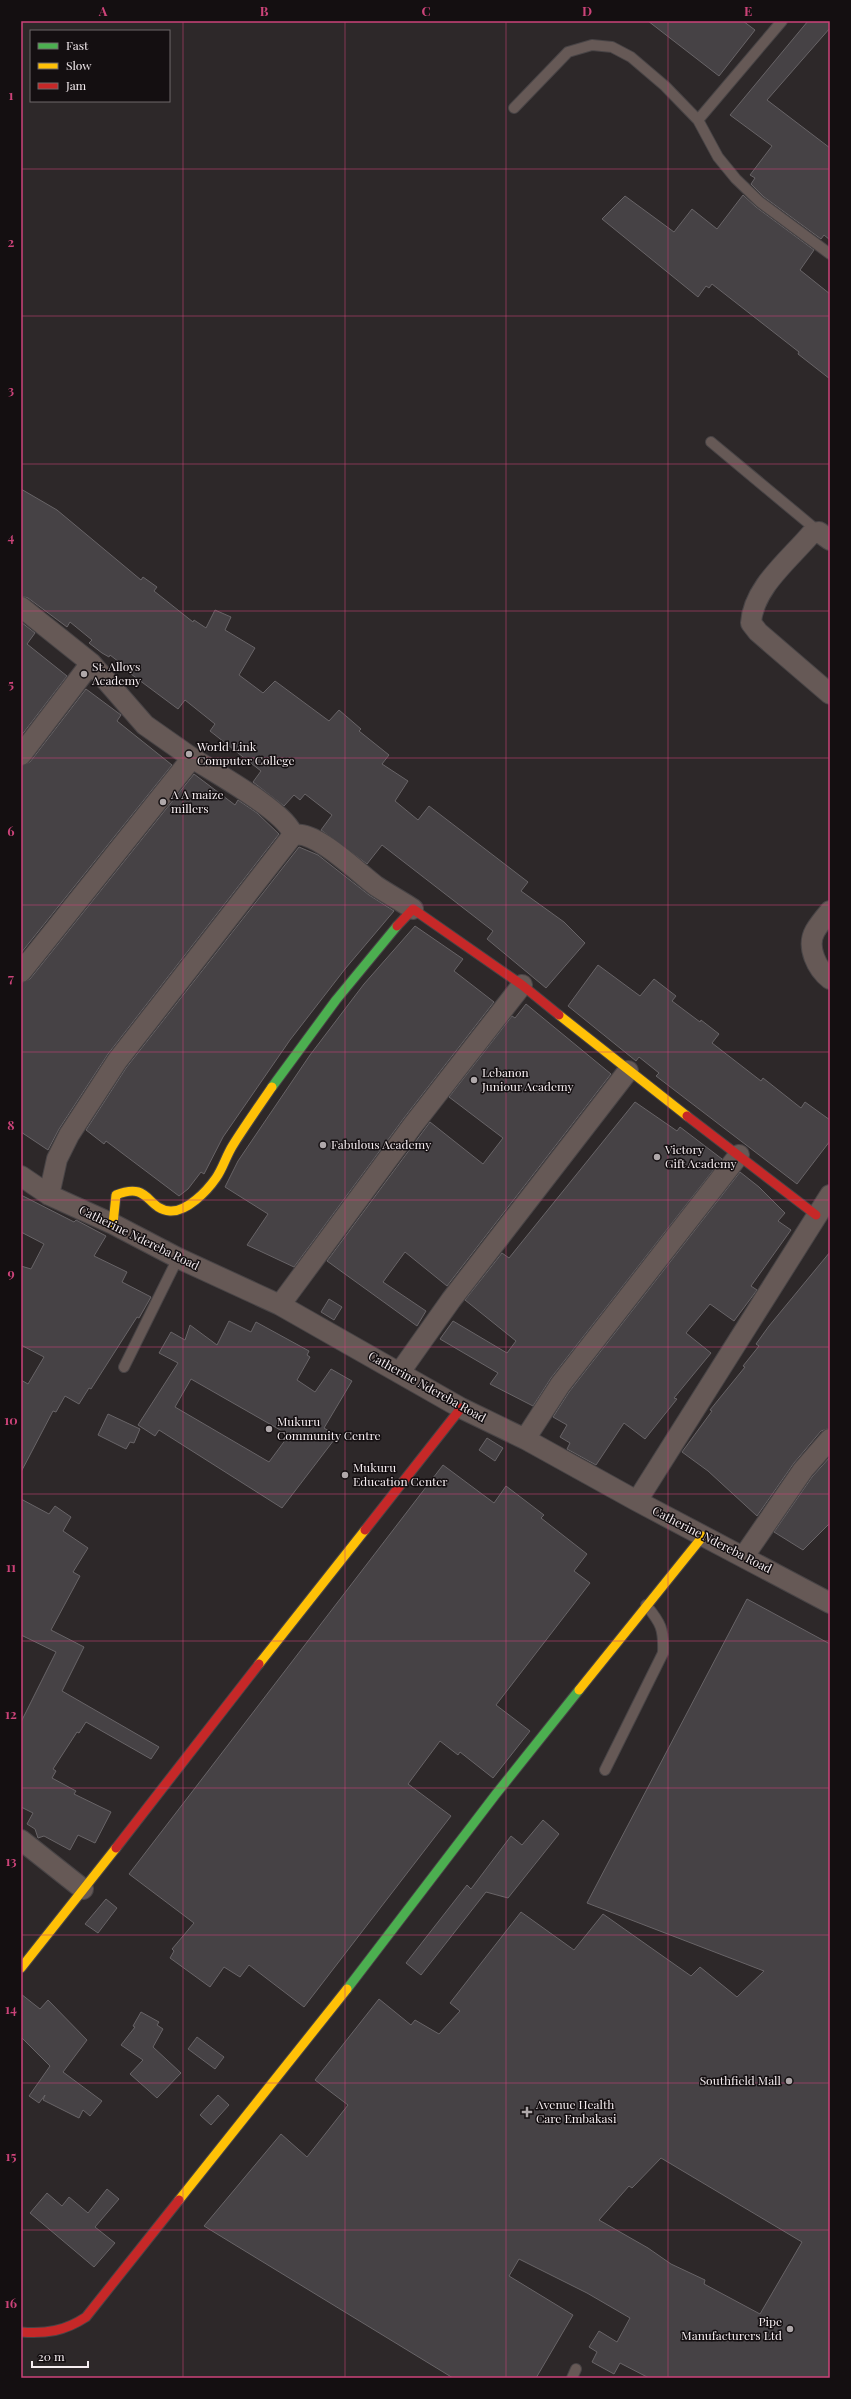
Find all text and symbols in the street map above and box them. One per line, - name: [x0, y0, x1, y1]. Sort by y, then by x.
- text: A: [98, 2, 108, 19]
- text: B: [260, 2, 269, 19]
- text: C: [421, 2, 431, 19]
- text: D: [582, 2, 592, 19]
- text: E: [744, 2, 752, 19]
- legend: [30, 30, 170, 102]
- text: Fast: [66, 37, 89, 53]
- text: Slow: [66, 57, 92, 73]
- text: Jam: [65, 77, 87, 93]
- text: 1: [9, 86, 14, 103]
- text: 2: [8, 233, 15, 250]
- text: 3: [8, 381, 14, 398]
- text: 4: [8, 528, 15, 545]
- place label: St. Alloys Academy: [91, 658, 141, 688]
- marker: St. Alloys Academy: [79, 669, 89, 679]
- text: 5: [8, 675, 14, 692]
- place label: World Link Computer College: [196, 738, 295, 768]
- marker: World Link Computer College: [184, 749, 194, 759]
- place label: A A maize millers: [170, 786, 224, 816]
- marker: A A maize millers: [158, 797, 168, 807]
- text: 6: [7, 822, 15, 839]
- text: 7: [8, 969, 14, 986]
- place label: Lebanon Juniour Academy: [481, 1064, 574, 1094]
- marker: Lebanon Juniour Academy: [469, 1075, 479, 1085]
- text: 8: [7, 1116, 15, 1133]
- place label: Fabulous Academy: [331, 1136, 431, 1152]
- marker: Fabulous Academy: [318, 1140, 328, 1150]
- place label: Victory Gift Academy: [664, 1141, 737, 1171]
- marker: Victory Gift Academy: [652, 1152, 662, 1162]
- street label: Catherine Ndereba Road: [77, 1201, 202, 1273]
- text: 9: [7, 1264, 15, 1281]
- street label: Catherine Ndereba Road: [366, 1347, 489, 1425]
- text: 10: [4, 1411, 18, 1428]
- place label: Mukuru Community Centre: [277, 1413, 381, 1443]
- marker: Mukuru Community Centre: [264, 1424, 274, 1434]
- place label: Mukuru Education Center: [353, 1459, 448, 1489]
- marker: Mukuru Education Center: [340, 1470, 350, 1480]
- street label: Catherine Ndereba Road: [650, 1502, 775, 1576]
- text: 11: [6, 1558, 16, 1575]
- text: 12: [5, 1705, 17, 1722]
- text: 13: [5, 1852, 17, 1869]
- text: 14: [5, 2000, 17, 2017]
- place label: Southfield Mall: [700, 2072, 782, 2088]
- marker: Southfield Mall: [784, 2076, 794, 2086]
- place label: Avenue Health Care Embakasi: [535, 2096, 617, 2126]
- marker: Avenue Health Care Embakasi: [521, 2106, 533, 2118]
- text: 15: [6, 2147, 16, 2164]
- text: 16: [5, 2294, 17, 2311]
- place label: Pipe Manufacturers Ltd: [681, 2313, 782, 2343]
- marker: Pipe Manufacturers Ltd: [785, 2324, 795, 2334]
- scale bar: [32, 2343, 88, 2369]
- text: 20 m: [38, 2348, 65, 2364]

